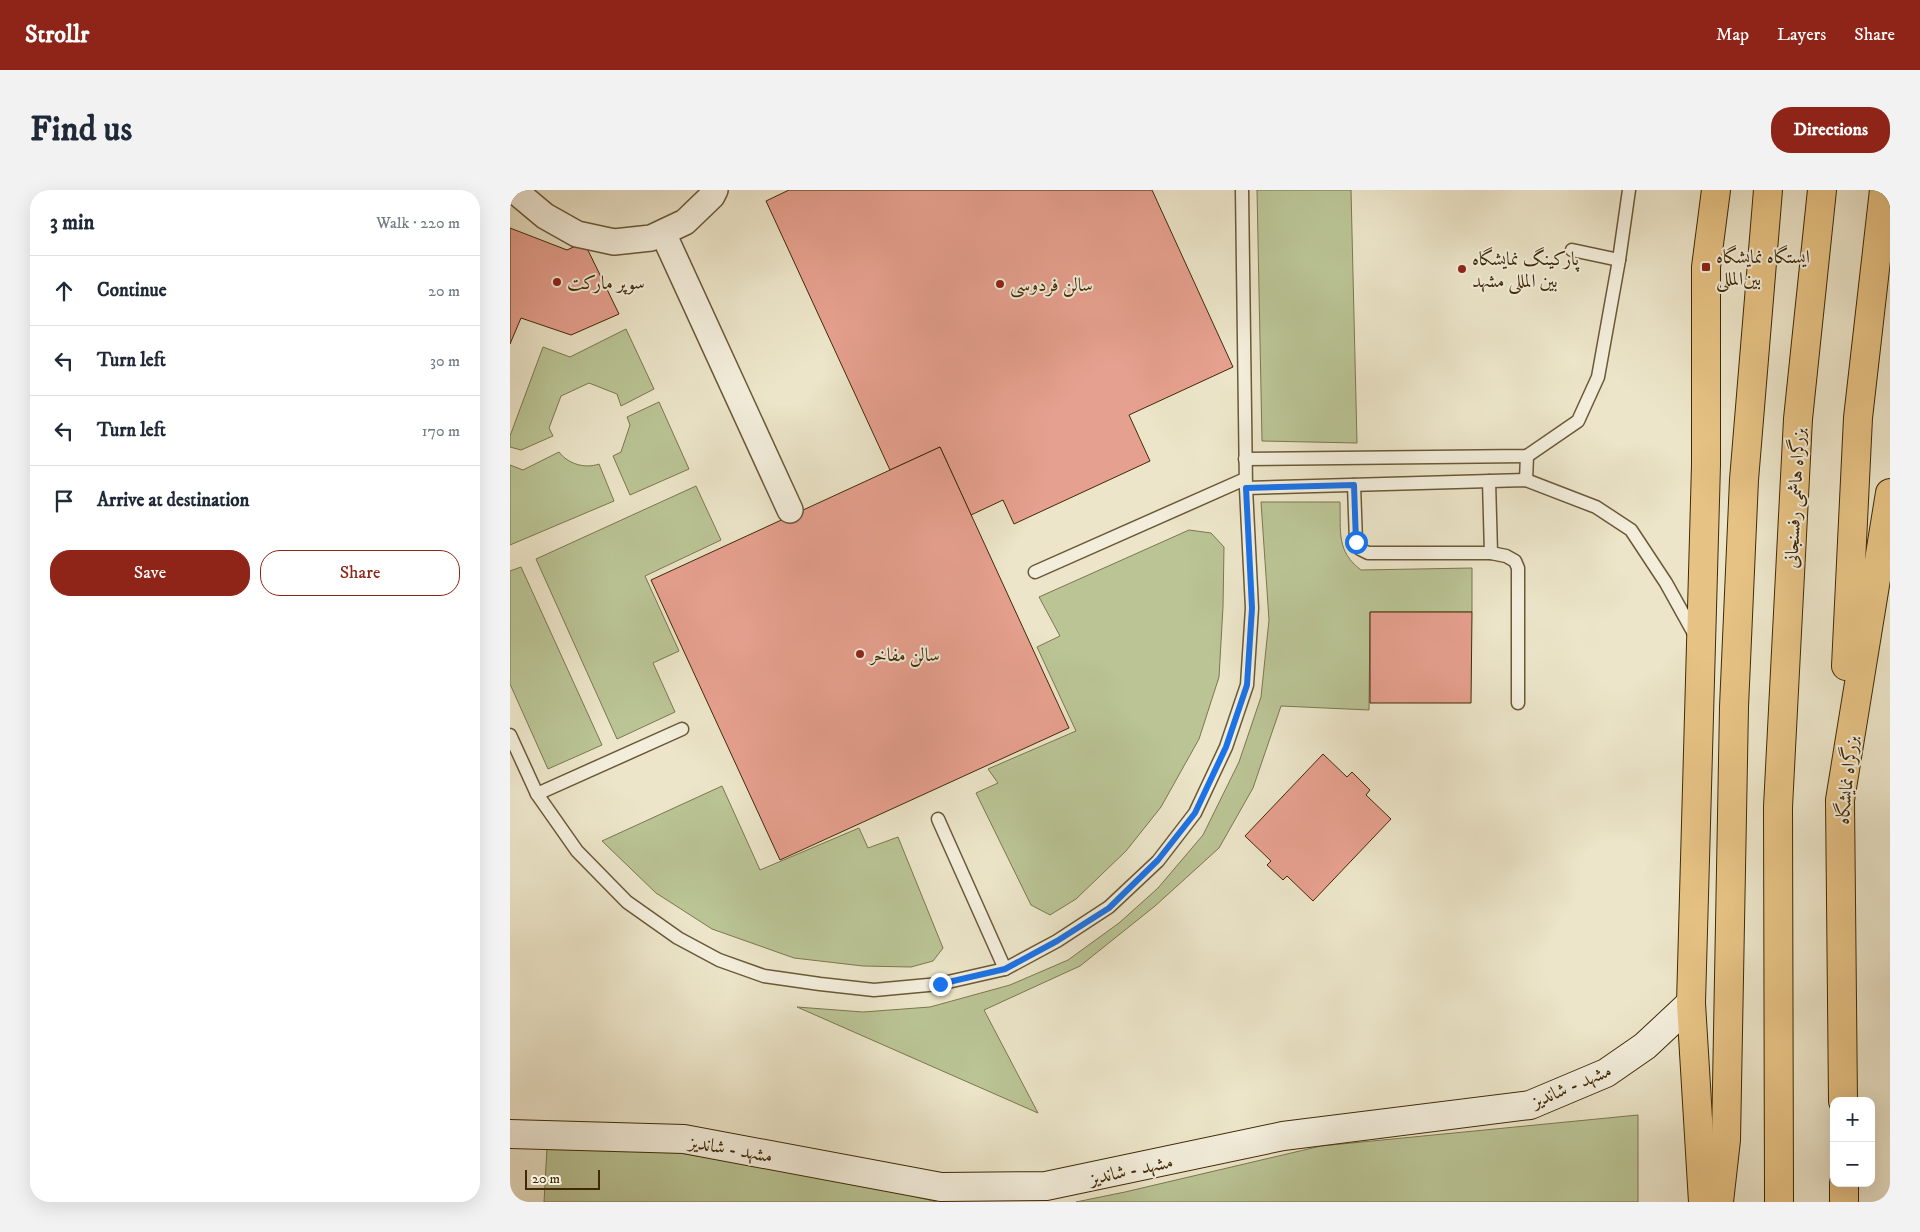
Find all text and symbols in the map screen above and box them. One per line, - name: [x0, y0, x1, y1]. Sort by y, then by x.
- text: Strollr: [25, 20, 89, 50]
- text: Map: [1716, 24, 1749, 46]
- text: Layers: [1777, 24, 1826, 46]
- text: Share: [1854, 24, 1895, 46]
- button: Directions: [1771, 107, 1890, 153]
- text: Find us: [30, 108, 132, 152]
- text: 3 min: [50, 210, 95, 236]
- text: Walk · 220 m: [376, 213, 460, 233]
- place label: ایستگاه نمایشگاه بین‌المللی: [1716, 244, 1810, 293]
- place label: پارکینگ نمایشگاه بین المللی مشهد: [1472, 246, 1580, 295]
- marker: ایستگاه نمایشگاه بین‌المللی: [1700, 261, 1712, 273]
- marker: پارکینگ نمایشگاه بین المللی مشهد: [1456, 263, 1468, 275]
- place label: سوپر مارکت: [567, 272, 645, 295]
- place label: سالن فردوسی: [1010, 274, 1093, 298]
- marker: سوپر مارکت: [551, 276, 563, 288]
- icon: ahead: [50, 277, 78, 305]
- marker: سالن فردوسی: [994, 278, 1006, 290]
- text: Continue: [97, 279, 167, 302]
- text: 20 m: [428, 281, 460, 301]
- icon: left: [50, 347, 78, 375]
- text: Turn left: [97, 349, 166, 372]
- text: 30 m: [430, 351, 460, 371]
- icon: left: [50, 417, 78, 445]
- text: Turn left: [97, 419, 166, 442]
- text: 170 m: [422, 421, 460, 441]
- street label: بزرگراه هاشمی رفسنجانی: [1778, 426, 1812, 569]
- icon: arrive: [50, 487, 78, 515]
- text: Arrive at destination: [97, 489, 249, 512]
- route start: [1345, 531, 1368, 554]
- button: Save: [50, 550, 250, 596]
- button: Share: [260, 550, 460, 596]
- place label: سالن مفاخر: [868, 644, 940, 668]
- marker: سالن مفاخر: [854, 648, 866, 660]
- street label: بزرگراه نمایشگاه: [1829, 734, 1864, 826]
- route end: [929, 973, 952, 996]
- street label: مشهد - شاندیز: [1526, 1059, 1615, 1114]
- map controls: [1830, 1097, 1875, 1187]
- button: +: [1830, 1097, 1875, 1142]
- street label: مشهد - شاندیز: [685, 1130, 774, 1168]
- button: −: [1830, 1142, 1875, 1187]
- street label: مشهد - شاندیز: [1086, 1150, 1175, 1191]
- scale bar: [525, 1167, 600, 1190]
- text: 20 m: [532, 1170, 560, 1188]

